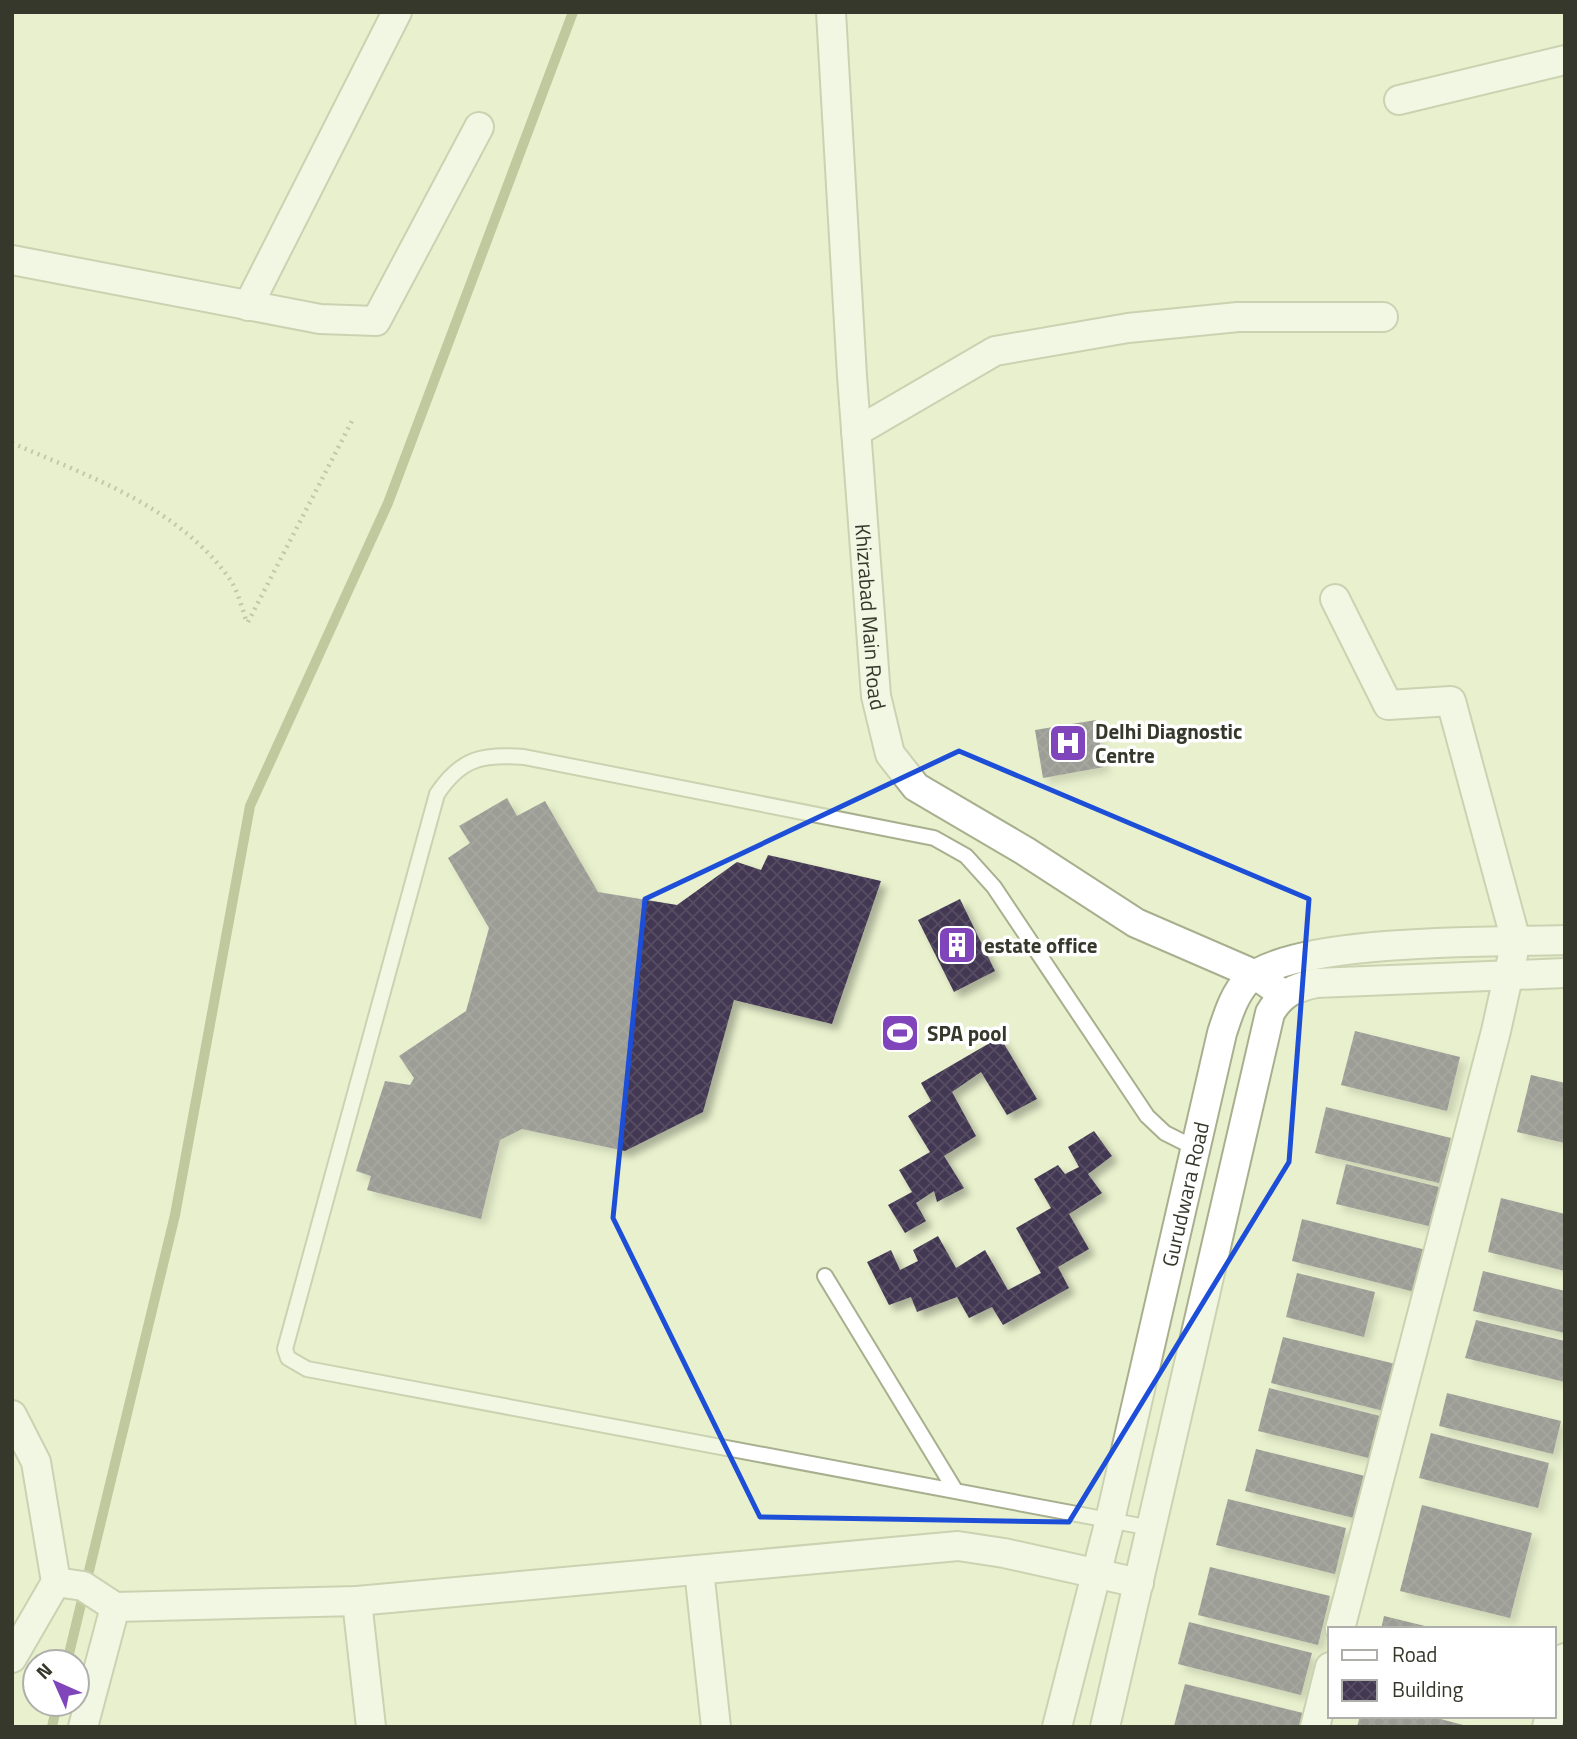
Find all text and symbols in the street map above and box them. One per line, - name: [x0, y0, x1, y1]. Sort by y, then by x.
- street label: Khizrabad Main Road: [847, 522, 895, 713]
- place label: Delhi Diagnostic Centre: [1095, 715, 1242, 771]
- hospital icon: Delhi Diagnostic Centre: [1047, 722, 1089, 764]
- building icon: estate office: [936, 924, 978, 966]
- place label: estate office: [984, 929, 1098, 961]
- sports icon: SPA pool: [879, 1012, 921, 1054]
- place label: SPA pool: [927, 1017, 1007, 1049]
- street label: Gurudwara Road: [1153, 1118, 1217, 1270]
- legend: [1328, 1627, 1556, 1718]
- text: Road: [1392, 1638, 1437, 1670]
- north arrow: [21, 1648, 91, 1718]
- text: N: [29, 1656, 59, 1686]
- text: Building: [1392, 1673, 1464, 1705]

